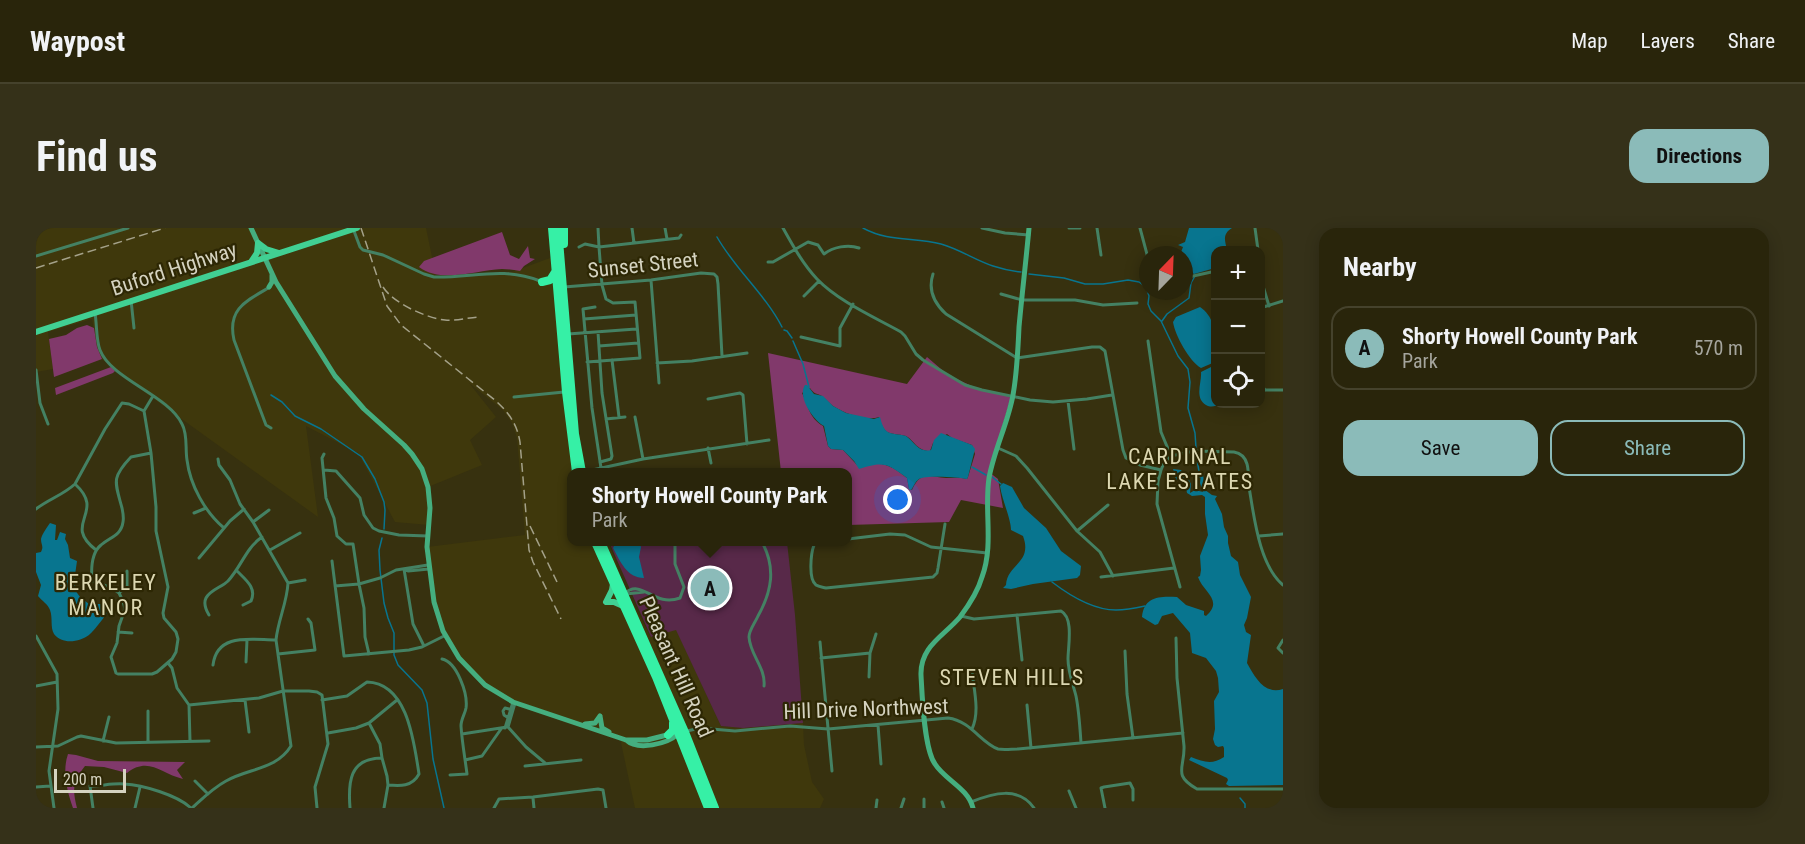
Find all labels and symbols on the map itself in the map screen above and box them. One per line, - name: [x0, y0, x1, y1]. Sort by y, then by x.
- street label: Buford Highway: [108, 237, 240, 301]
- north arrow: [1139, 246, 1193, 300]
- street label: Sunset Street: [587, 247, 699, 283]
- district label: CARDINAL LAKE ESTATES: [1106, 444, 1254, 494]
- your location: [883, 485, 912, 514]
- pin: A: [690, 566, 730, 610]
- district label: BERKELEY MANOR: [55, 570, 157, 620]
- street label: Pleasant Hill Road: [634, 593, 718, 741]
- district label: STEVEN HILLS: [939, 665, 1085, 690]
- street label: Hill Drive Northwest: [783, 694, 949, 724]
- scale bar: [54, 766, 126, 794]

